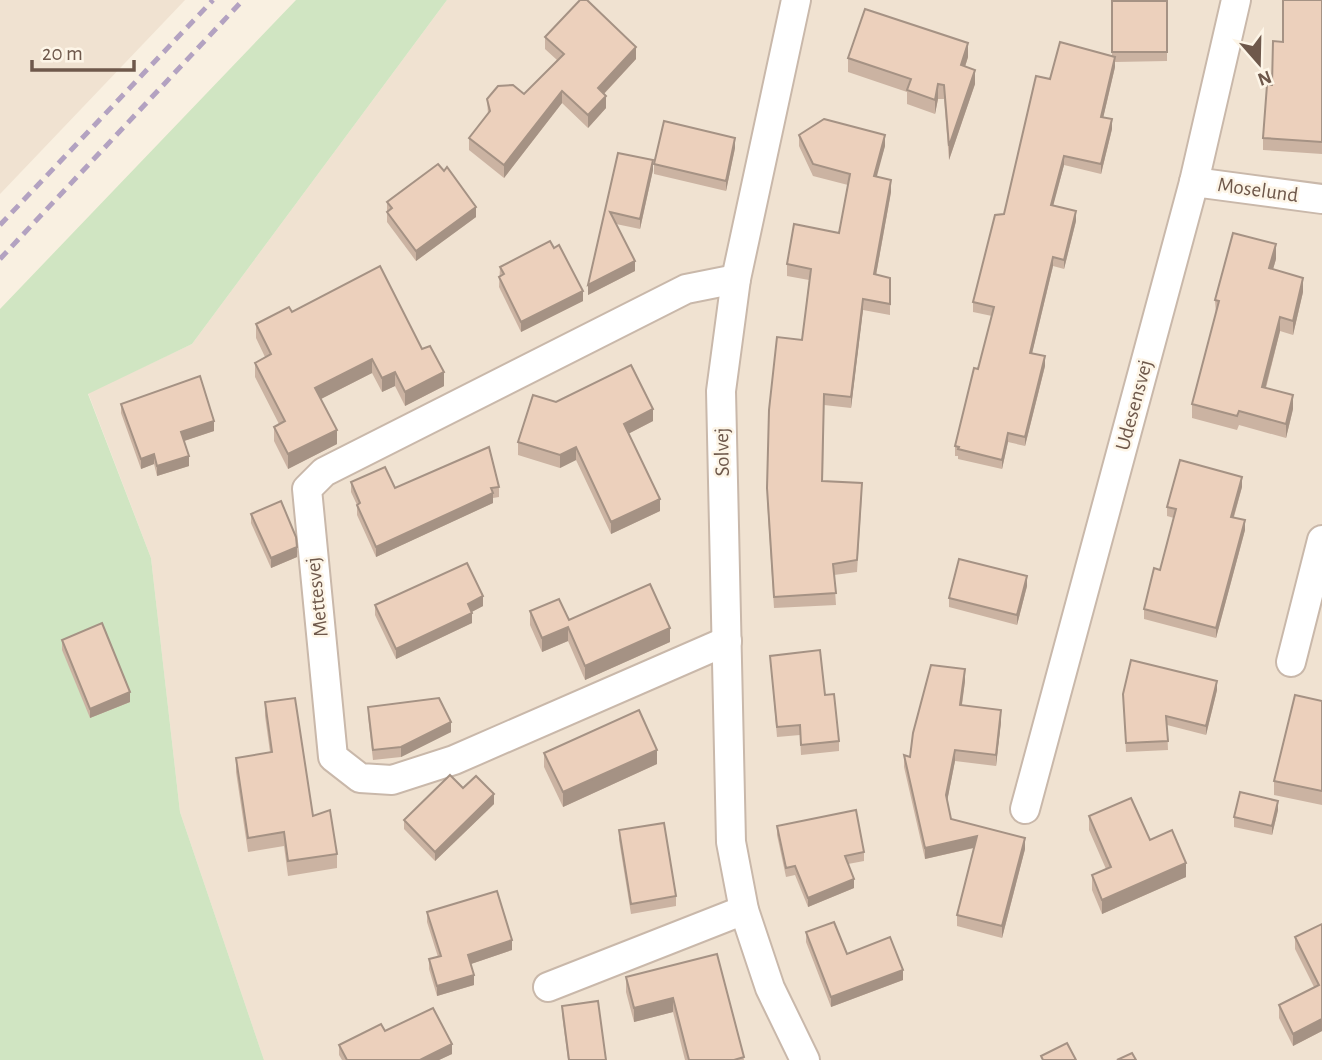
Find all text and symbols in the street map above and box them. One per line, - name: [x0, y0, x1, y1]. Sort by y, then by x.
- scale bar: [32, 28, 133, 72]
- north arrow: [1224, 28, 1294, 98]
- text: 20 m: [42, 43, 83, 64]
- text: N: [1255, 66, 1274, 89]
- street label: Moselund: [1216, 174, 1300, 206]
- street label: Udesensvej: [1112, 357, 1156, 453]
- street label: Solvej: [711, 427, 733, 477]
- street label: Mettesvej: [302, 556, 332, 638]

